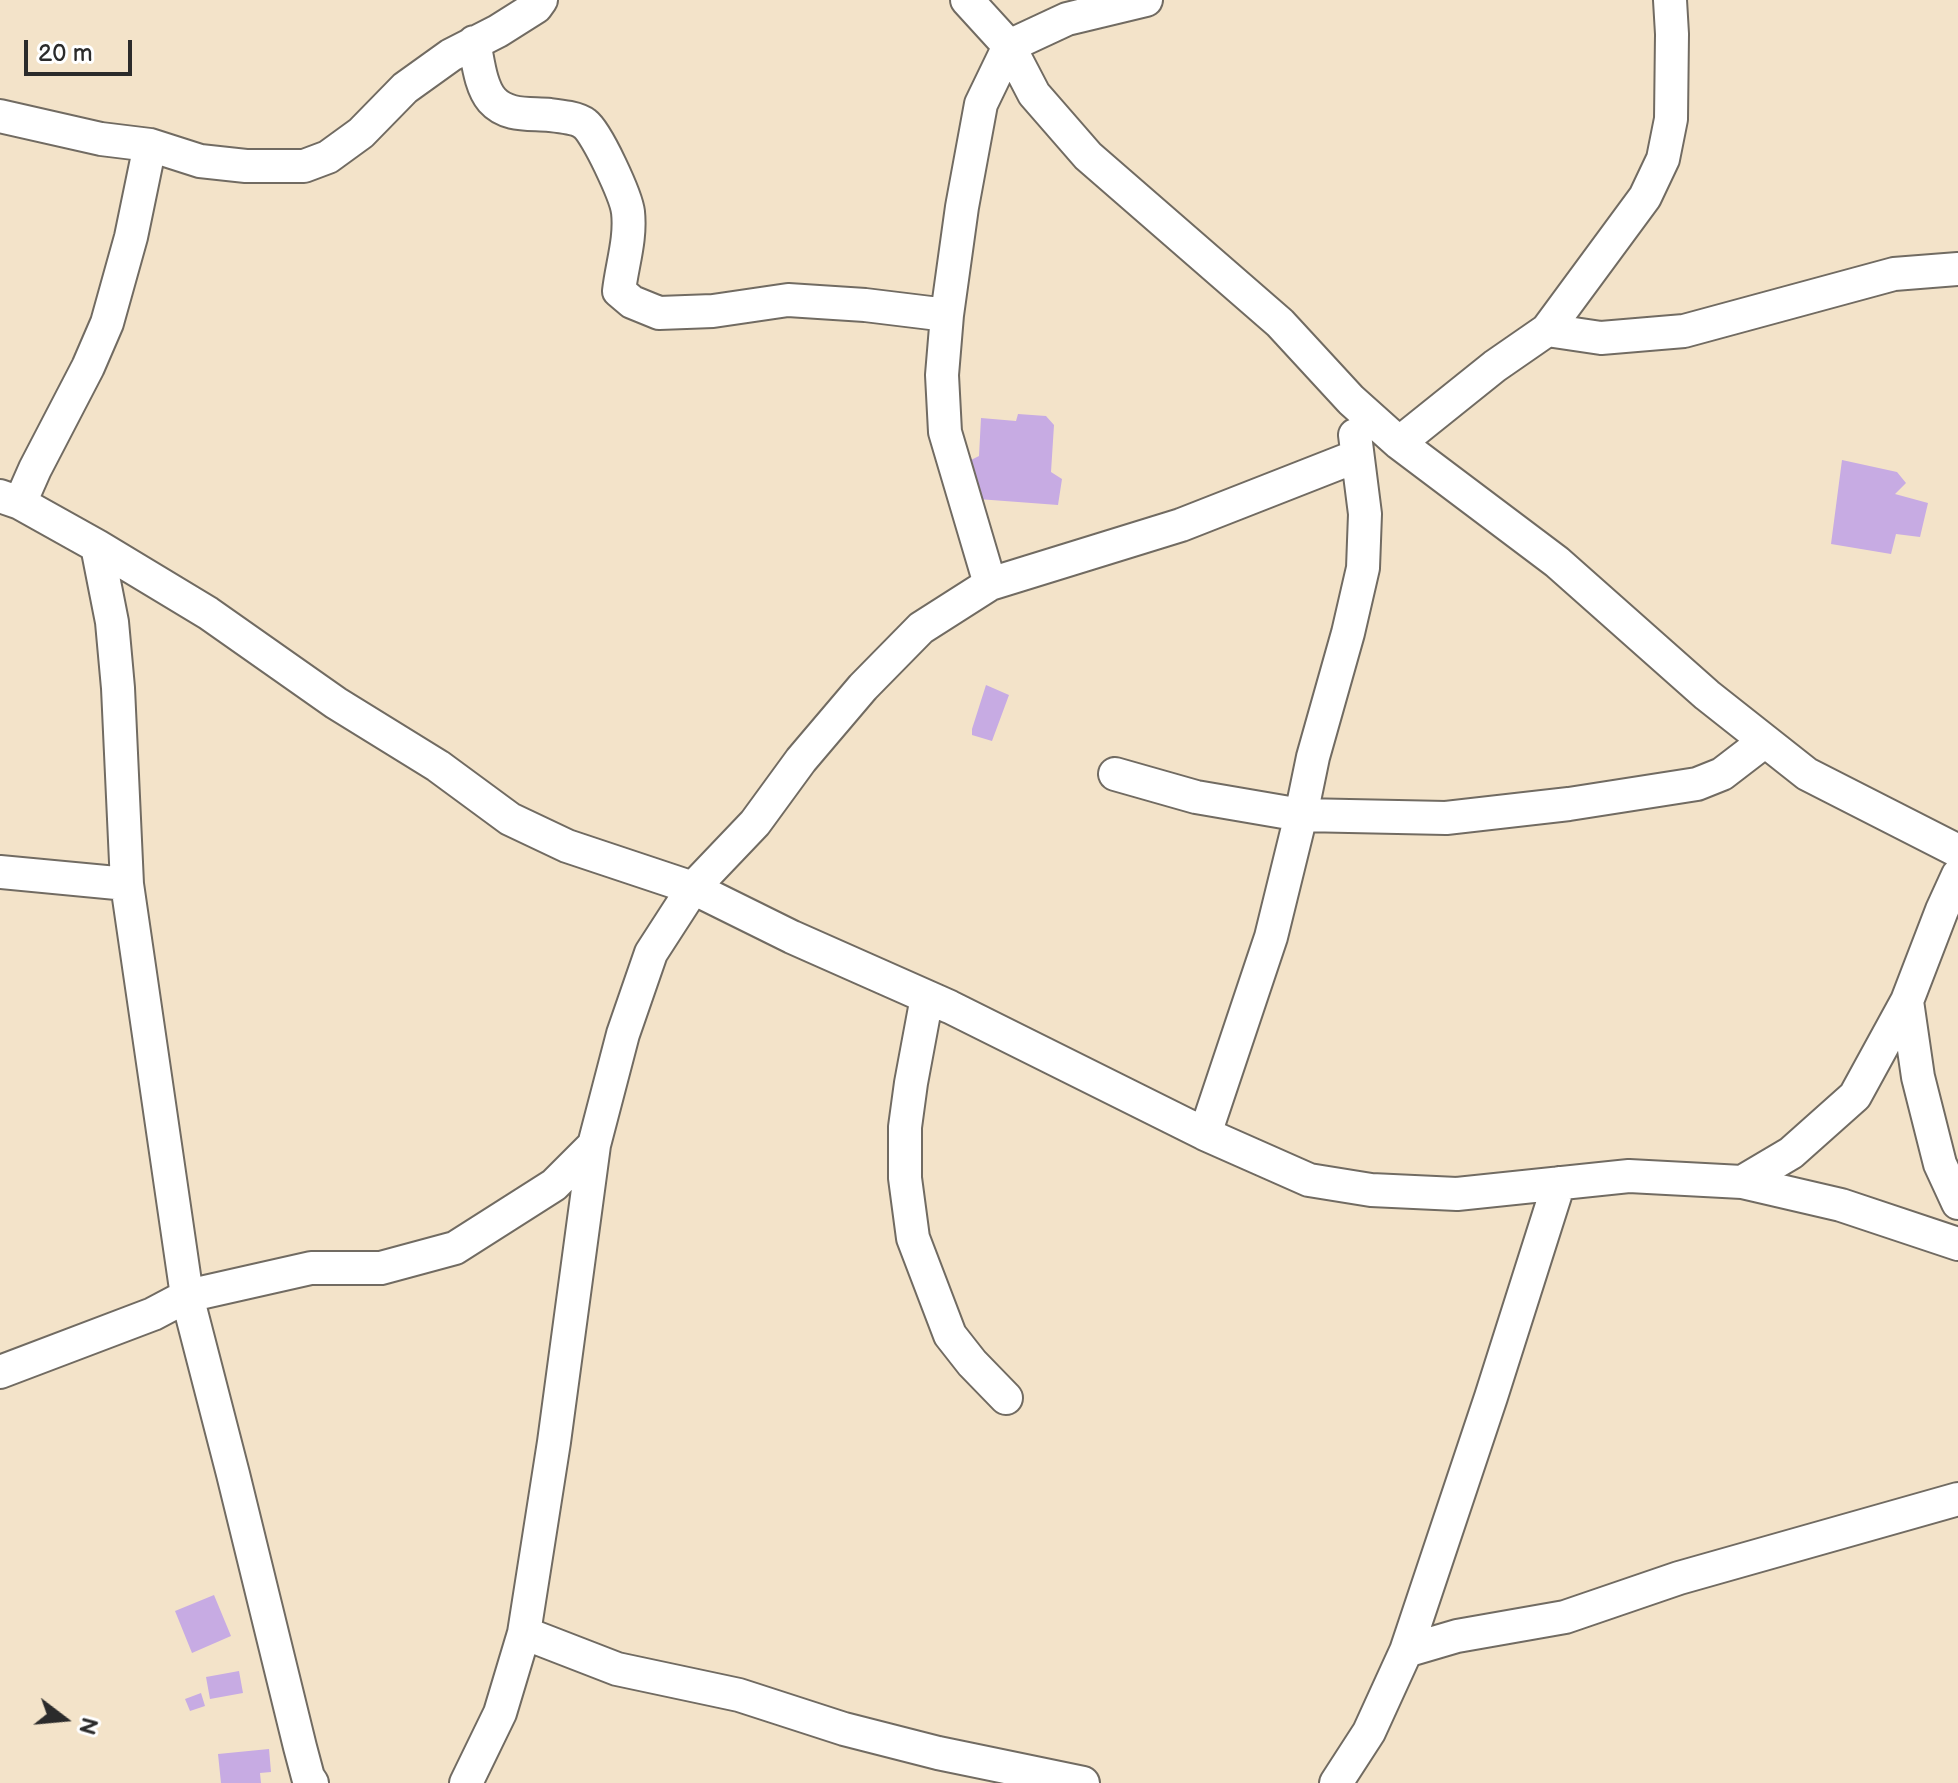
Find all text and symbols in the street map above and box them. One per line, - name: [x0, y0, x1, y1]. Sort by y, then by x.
- scale bar: [28, 24, 136, 74]
- text: 20 m: [38, 39, 93, 68]
- north arrow: [24, 1679, 104, 1759]
- text: N: [72, 1714, 103, 1737]

